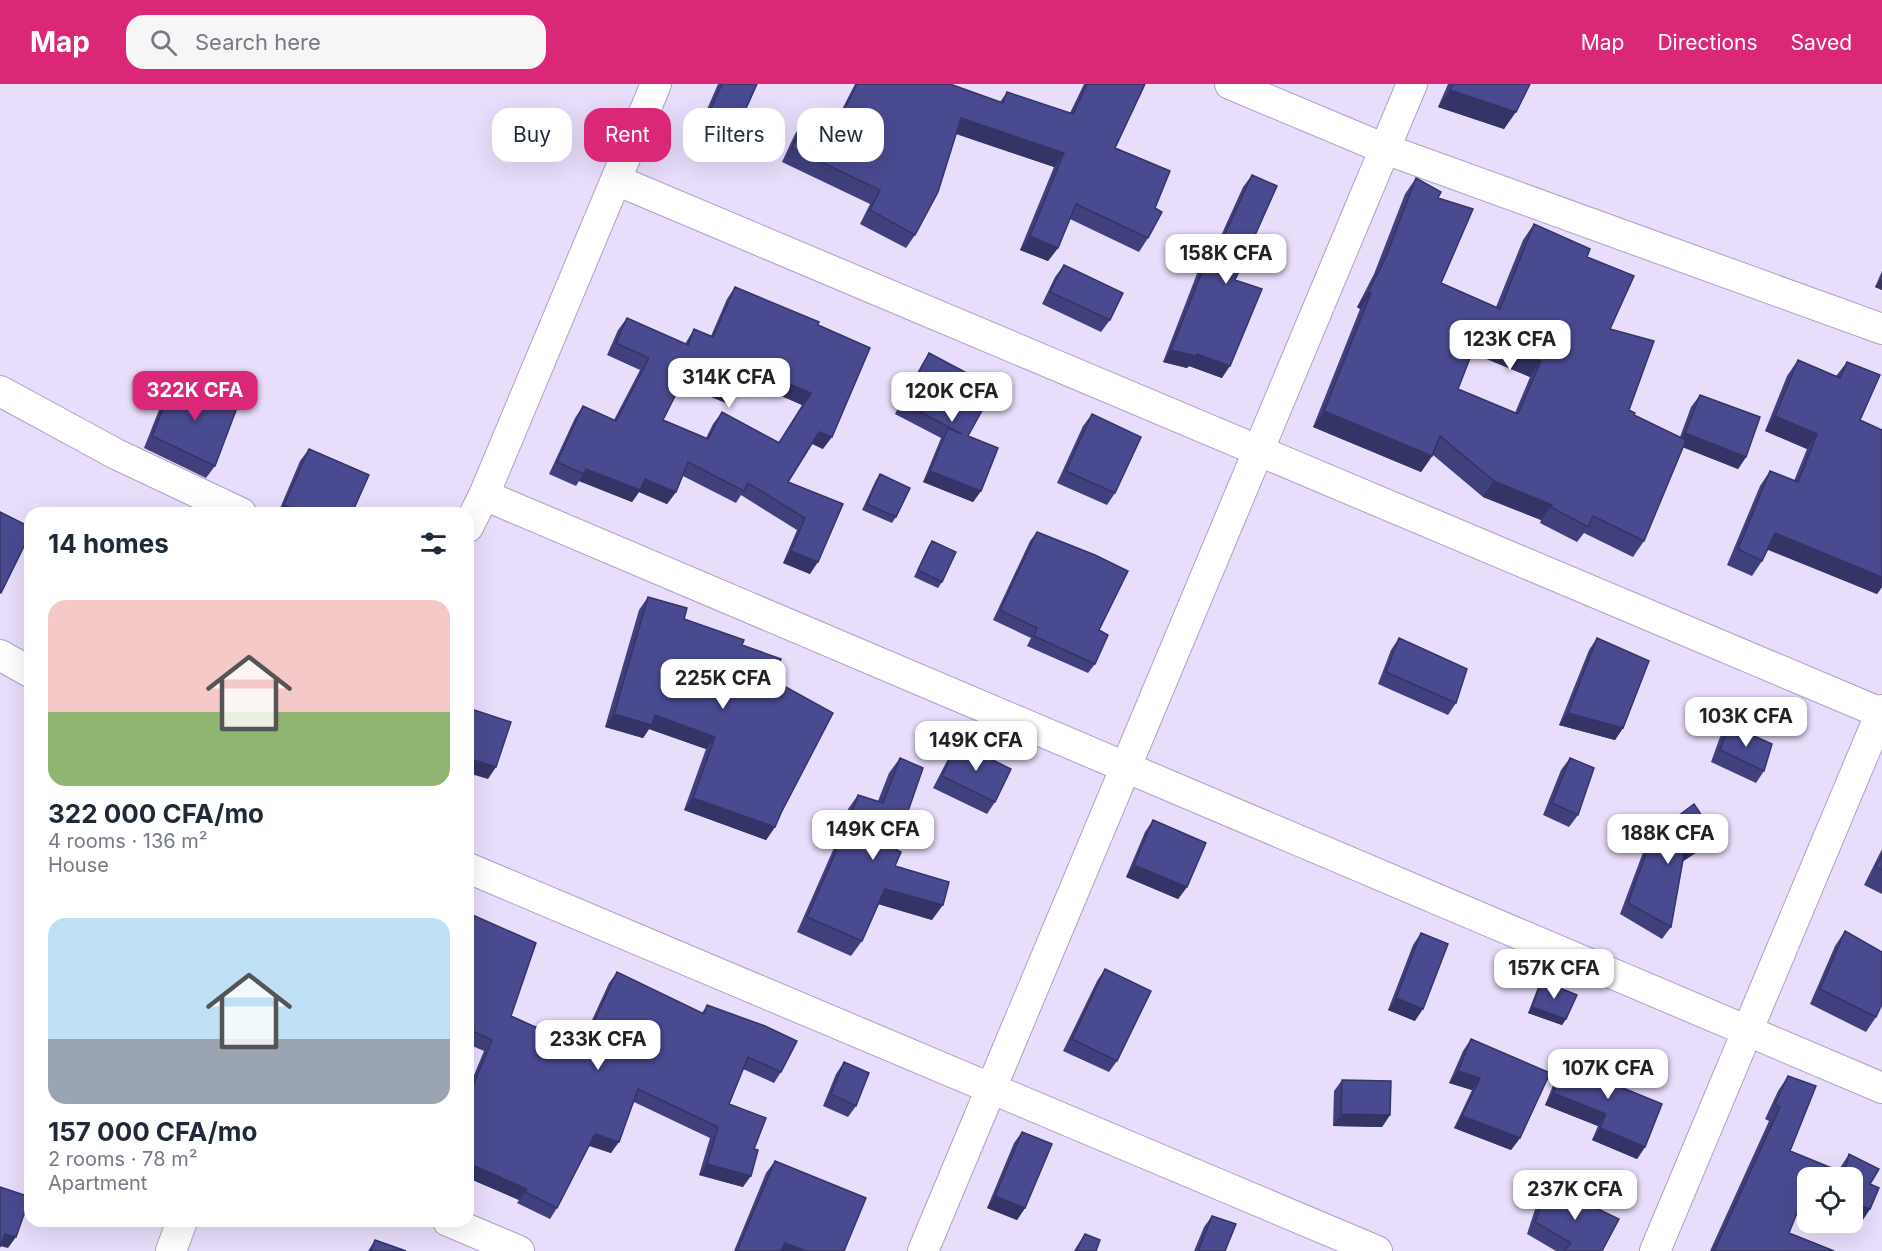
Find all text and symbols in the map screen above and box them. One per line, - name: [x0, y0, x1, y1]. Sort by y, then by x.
- search box: [126, 15, 546, 69]
- text: Map: [30, 25, 90, 59]
- icon: search: [147, 26, 180, 59]
- text: Search here: [195, 29, 321, 55]
- text: Map: [1581, 30, 1624, 55]
- text: Directions: [1657, 30, 1758, 55]
- text: Saved: [1791, 30, 1852, 55]
- chip: Buy: [492, 108, 572, 162]
- chip: Rent: [584, 108, 671, 162]
- chip: Filters: [683, 108, 785, 162]
- chip: New: [797, 108, 884, 162]
- pin: 158K CFA: [1164, 234, 1288, 285]
- text: 158K CFA: [1179, 241, 1273, 265]
- pin: 123K CFA: [1448, 320, 1572, 371]
- text: 123K CFA: [1464, 327, 1556, 351]
- pin: 314K CFA: [667, 358, 791, 409]
- text: 314K CFA: [682, 365, 776, 389]
- pin: 322K CFA: [133, 371, 257, 422]
- pin: 120K CFA: [890, 372, 1014, 423]
- text: 322K CFA: [147, 378, 243, 402]
- text: 120K CFA: [905, 379, 999, 403]
- icon: filters: [417, 527, 450, 560]
- text: 14 homes: [48, 528, 169, 559]
- icon: home: [195, 639, 303, 747]
- pin: 225K CFA: [661, 659, 785, 710]
- text: 225K CFA: [675, 666, 771, 690]
- pin: 103K CFA: [1684, 697, 1808, 748]
- text: 103K CFA: [1699, 704, 1793, 728]
- pin: 149K CFA: [914, 721, 1038, 772]
- text: 149K CFA: [929, 728, 1023, 752]
- text: 322 000 CFA/mo: [48, 798, 264, 829]
- pin: 149K CFA: [811, 810, 935, 861]
- pin: 188K CFA: [1606, 814, 1730, 865]
- text: 149K CFA: [826, 817, 920, 841]
- text: 188K CFA: [1621, 821, 1715, 845]
- text: 4 rooms · 136 m²: [48, 829, 208, 853]
- text: House: [48, 853, 109, 877]
- pin: 157K CFA: [1492, 949, 1616, 1000]
- text: 157K CFA: [1508, 956, 1600, 980]
- icon: home: [195, 957, 303, 1065]
- pin: 233K CFA: [536, 1020, 660, 1071]
- text: 233K CFA: [549, 1027, 647, 1051]
- pin: 107K CFA: [1546, 1049, 1670, 1100]
- text: 107K CFA: [1562, 1056, 1654, 1080]
- text: 157 000 CFA/mo: [48, 1116, 257, 1147]
- text: 2 rooms · 78 m²: [48, 1147, 197, 1171]
- map controls: [1797, 1167, 1863, 1233]
- button: locate: [1797, 1167, 1863, 1233]
- pin: 237K CFA: [1513, 1170, 1637, 1221]
- text: Apartment: [48, 1171, 147, 1195]
- text: 237K CFA: [1527, 1177, 1623, 1201]

